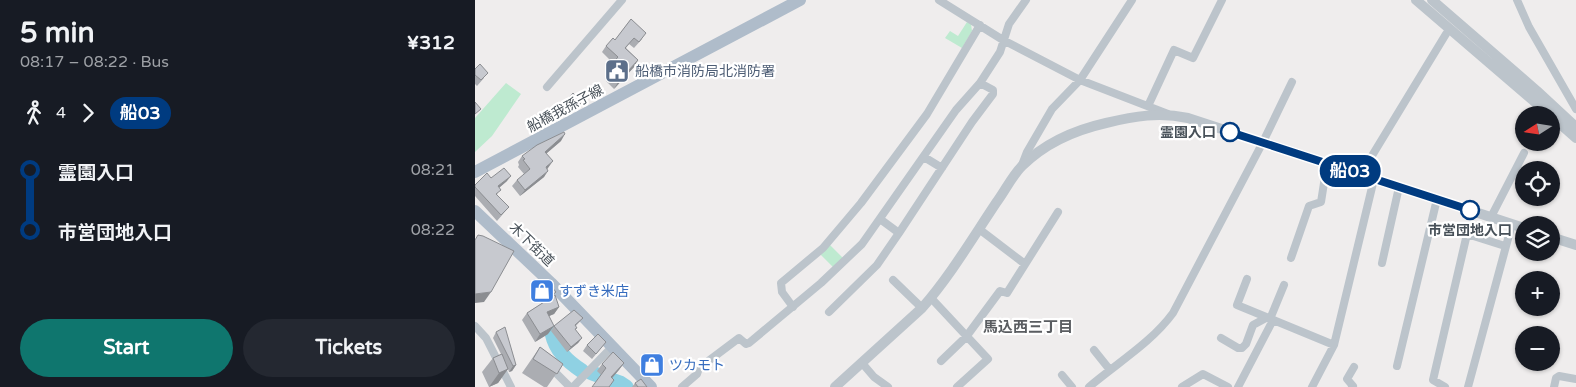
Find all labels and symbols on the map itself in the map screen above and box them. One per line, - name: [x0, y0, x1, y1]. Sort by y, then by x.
- public building icon: 船橋市消防局北消防署: [604, 58, 630, 84]
- place label: 船橋市消防局北消防署: [635, 63, 775, 80]
- street label: 船橋我孫子線: [524, 81, 606, 136]
- north arrow: [1515, 106, 1560, 151]
- marker: 霊園入口: [1220, 122, 1240, 142]
- place label: 霊園入口: [1160, 124, 1216, 141]
- line badge: 船03: [1321, 155, 1379, 187]
- marker: 市営団地入口: [1460, 200, 1480, 220]
- street label: 木下街道: [506, 219, 558, 270]
- place label: 市営団地入口: [1428, 222, 1512, 239]
- shop icon: すずき米店: [529, 278, 555, 304]
- place label: すずき米店: [559, 283, 629, 300]
- district label: 馬込西三丁目: [983, 318, 1073, 336]
- shop icon: ツカモト: [639, 352, 665, 378]
- place label: ツカモト: [669, 357, 725, 374]

